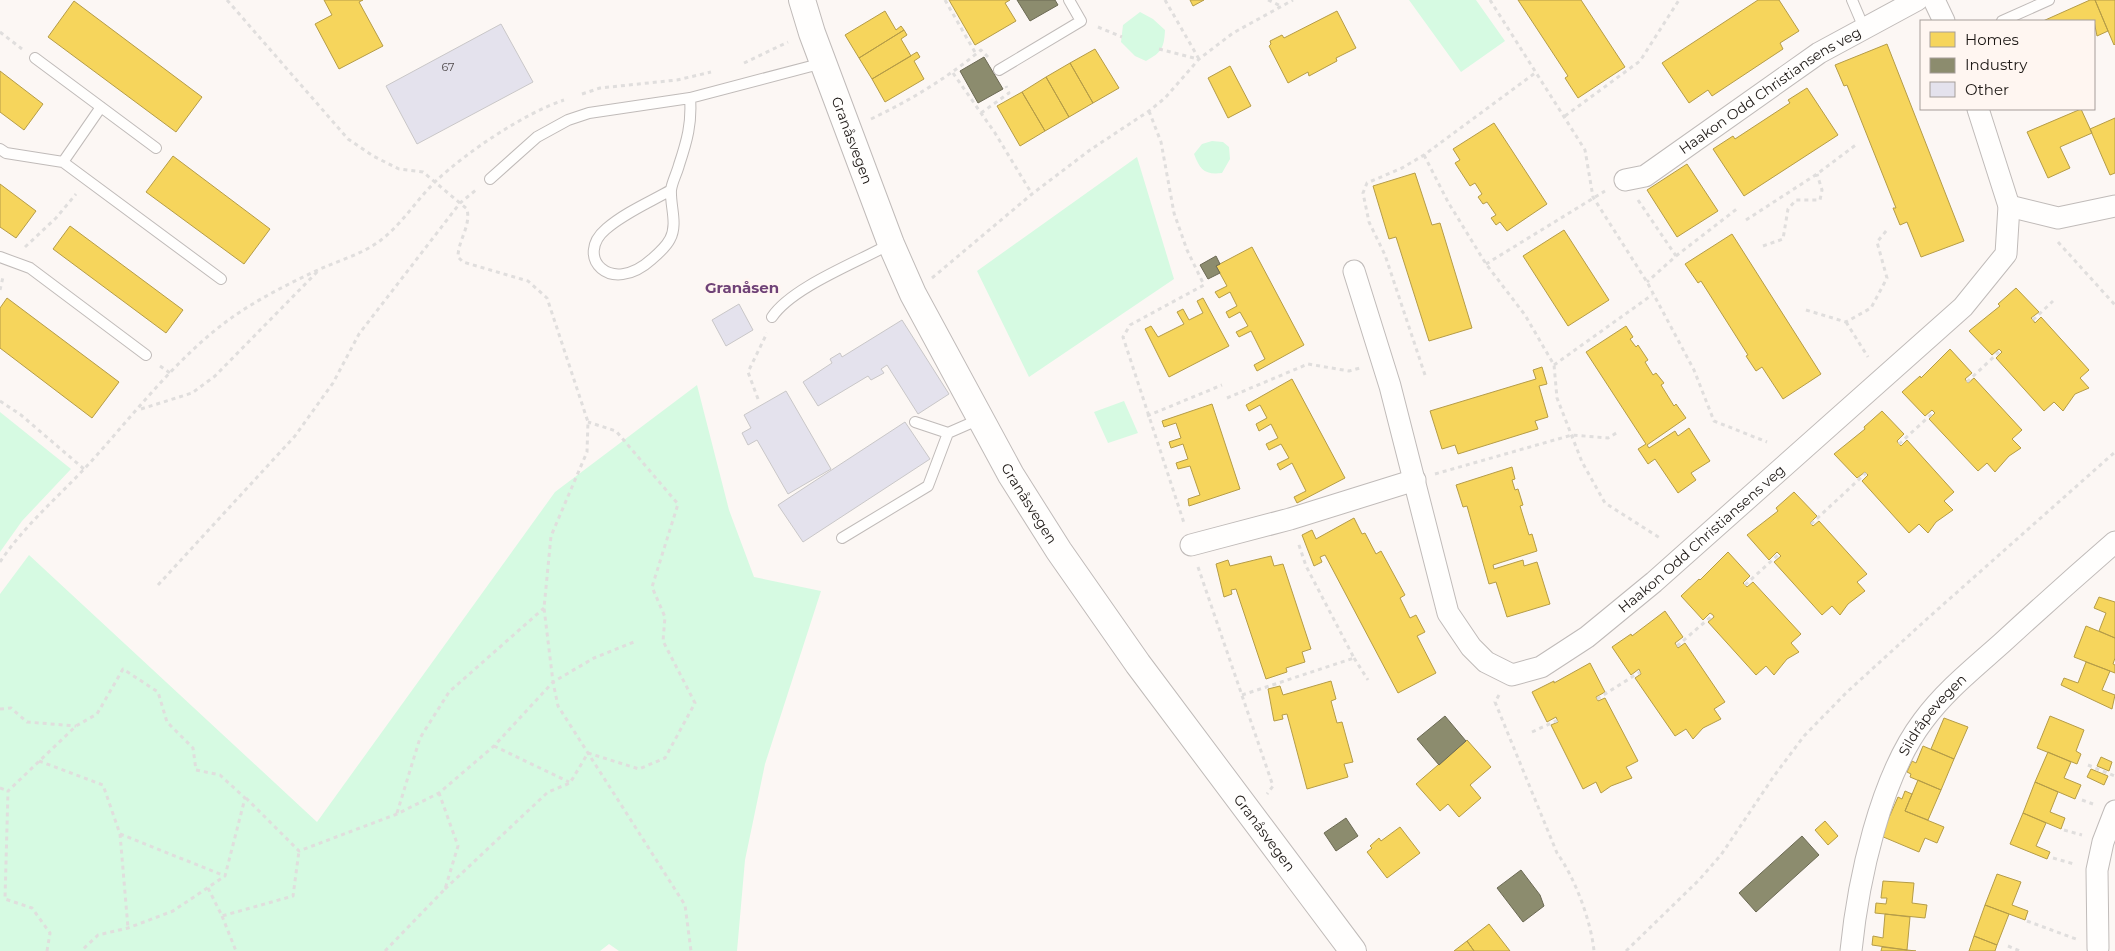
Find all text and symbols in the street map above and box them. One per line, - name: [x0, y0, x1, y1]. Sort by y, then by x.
- legend: [1920, 20, 2095, 110]
- street label: Haakon Odd Christiansens veg: [1675, 23, 1864, 158]
- text: Homes: [1965, 30, 2019, 49]
- text: Industry: [1965, 55, 2028, 74]
- house number: 67: [441, 60, 455, 74]
- text: Other: [1965, 80, 2009, 99]
- street label: Granåsvegen: [828, 94, 877, 186]
- district label: Granåsen: [705, 278, 779, 297]
- street label: Granåsvegen: [997, 460, 1061, 547]
- street label: Haakon Odd Christiansens veg: [1614, 461, 1789, 617]
- street label: Sildråpevegen: [1894, 670, 1970, 759]
- street label: Granåsvegen: [1230, 791, 1299, 875]

